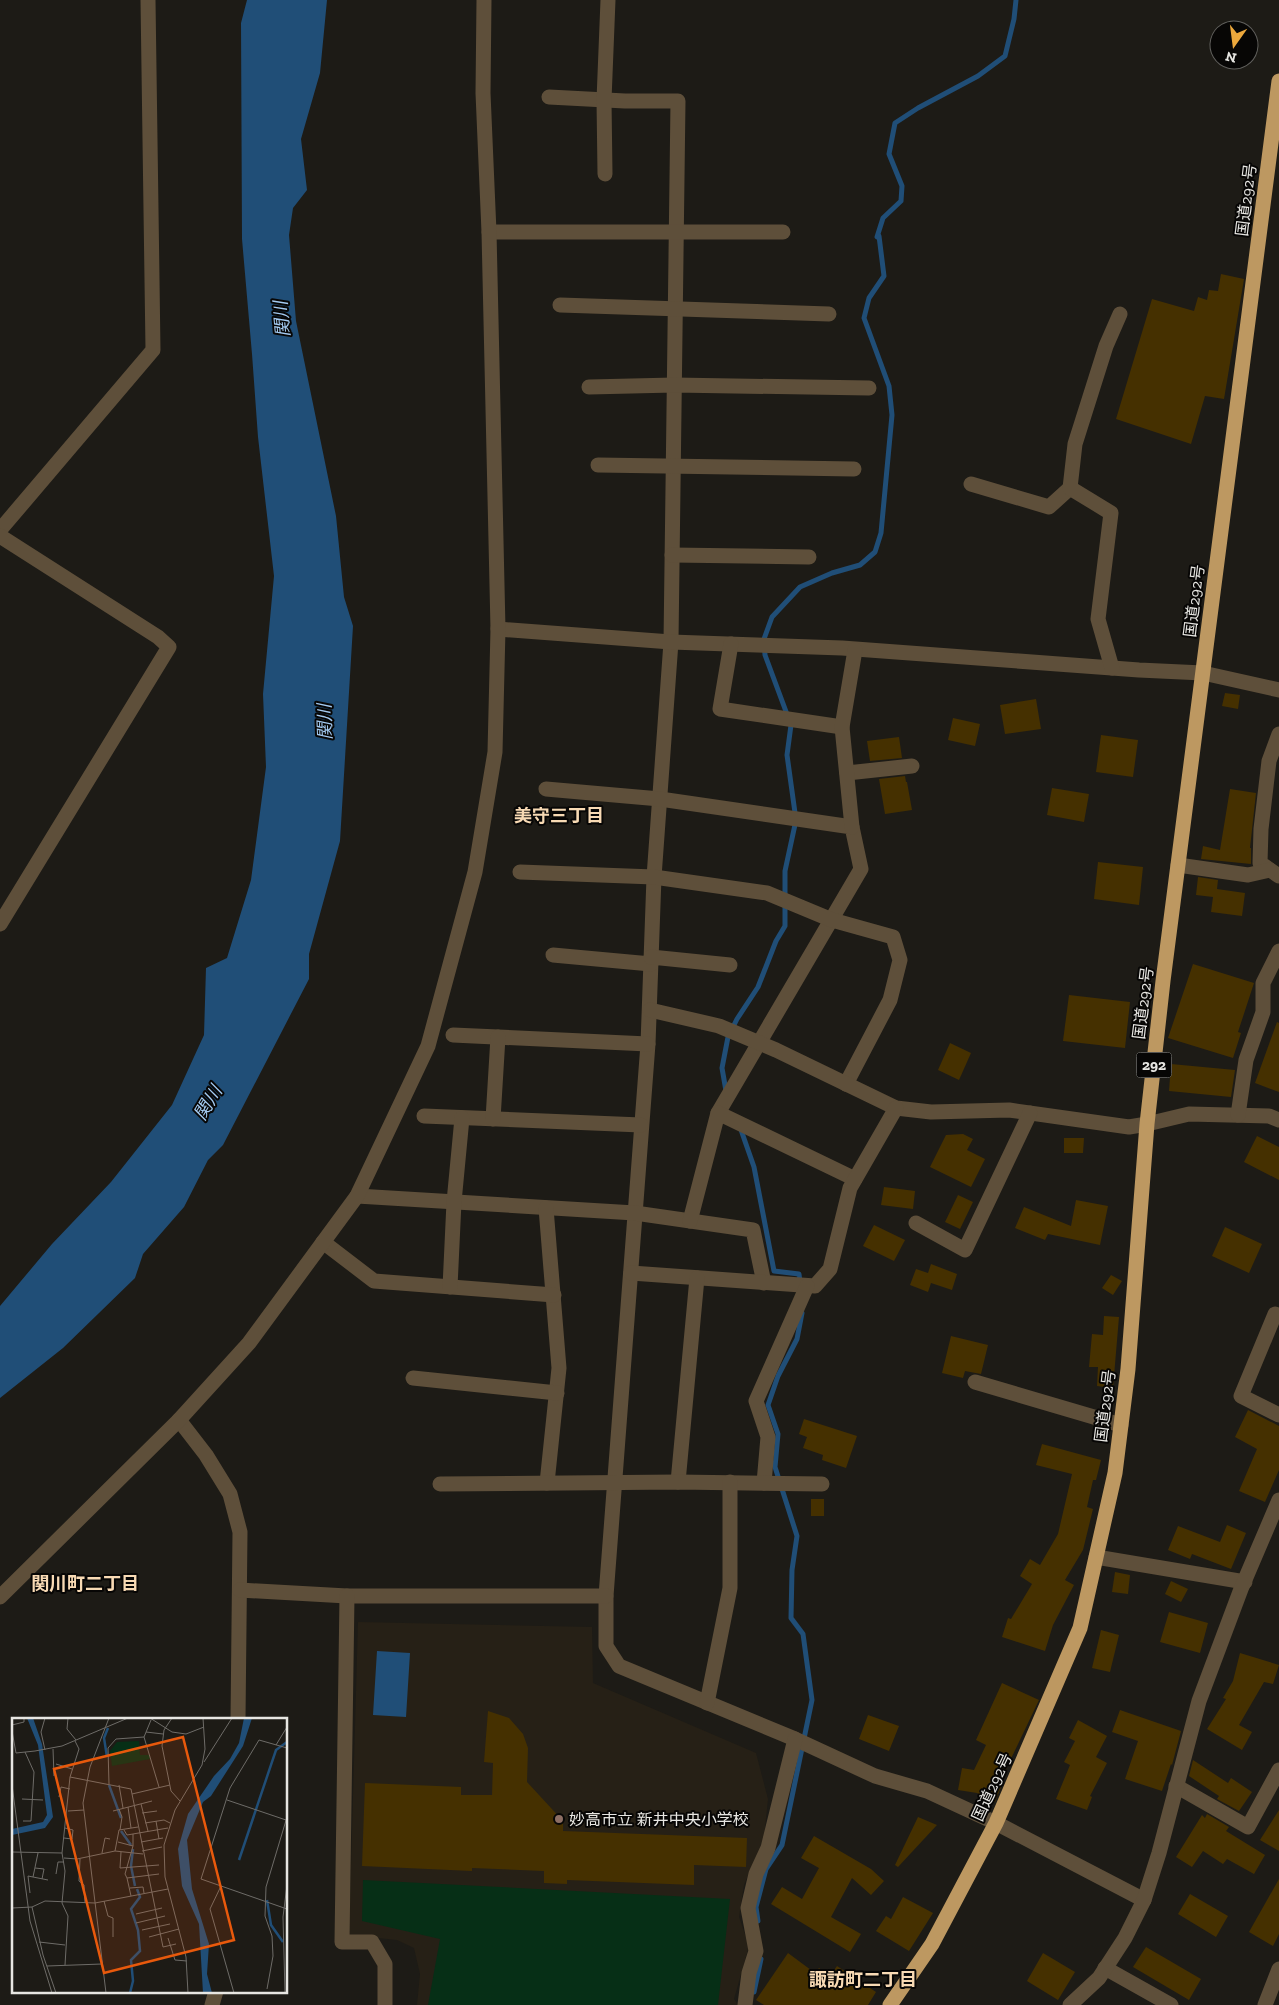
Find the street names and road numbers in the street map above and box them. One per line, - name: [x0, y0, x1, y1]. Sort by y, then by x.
- street label: 国道292号: [1232, 163, 1260, 237]
- street label: 国道292号: [1180, 564, 1208, 638]
- street label: 国道292号: [1129, 966, 1157, 1040]
- road number: 292: [1136, 1052, 1172, 1078]
- street label: 国道292号: [1091, 1369, 1119, 1443]
- street label: 国道292号: [968, 1750, 1016, 1824]

